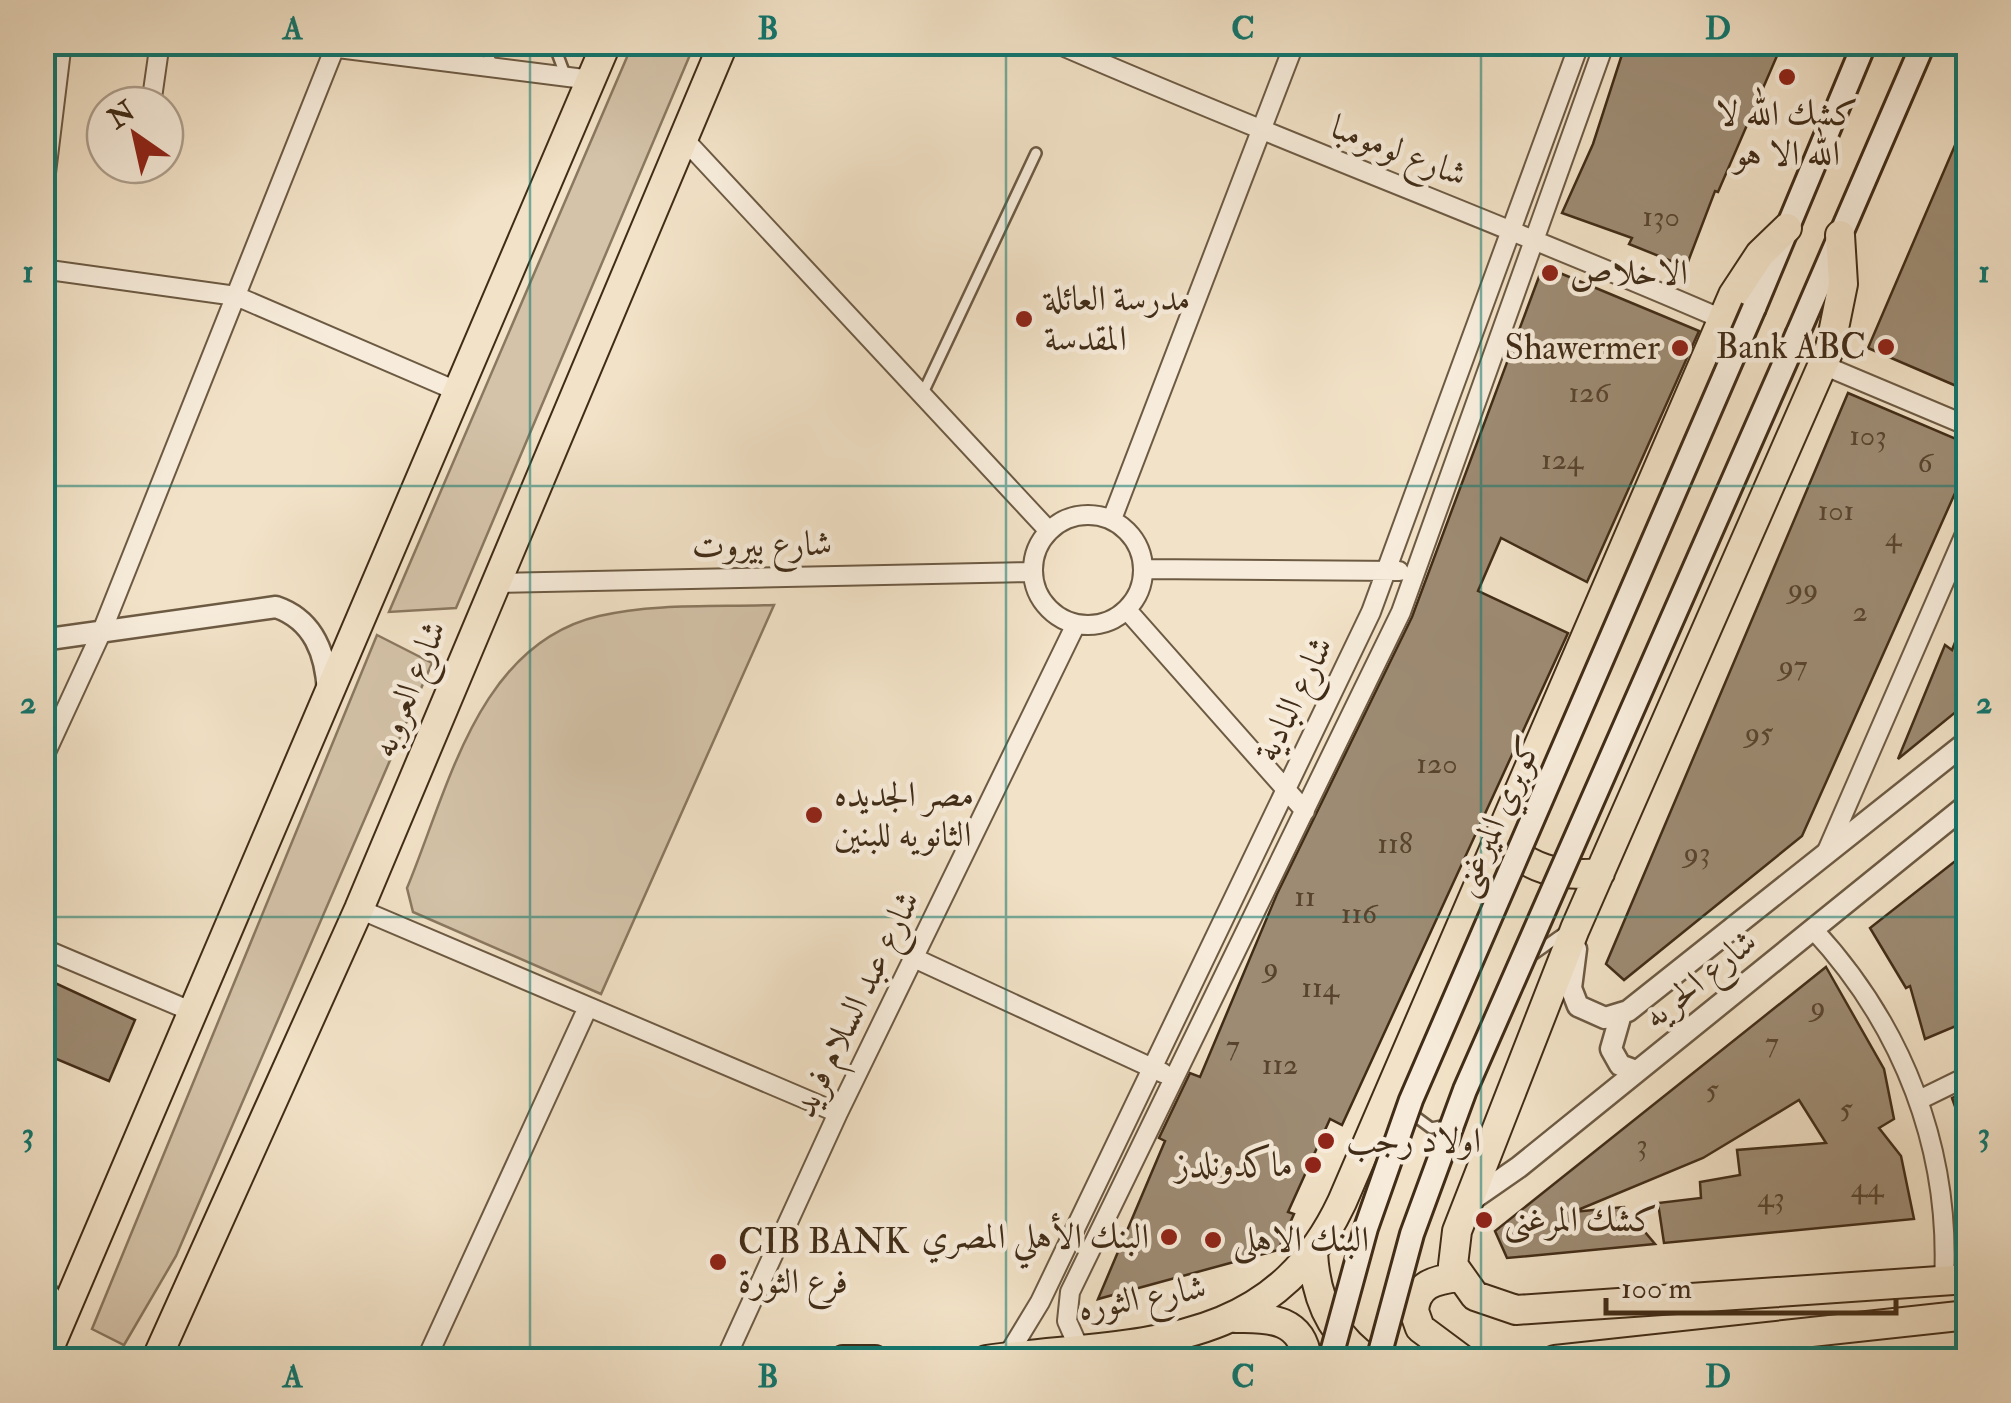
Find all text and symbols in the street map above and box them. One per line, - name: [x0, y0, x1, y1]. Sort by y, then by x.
- text: A: [281, 9, 304, 49]
- text: B: [758, 9, 778, 49]
- text: C: [1231, 9, 1255, 49]
- text: D: [1705, 9, 1731, 49]
- marker: كشك الله لا الله الا هو: [1776, 66, 1798, 88]
- north arrow: [85, 85, 185, 185]
- place label: كشك الله لا الله الا هو: [1716, 86, 1858, 176]
- text: N: [101, 93, 143, 138]
- street label: شارع لومومبا: [1323, 105, 1473, 203]
- house number: 130: [1642, 198, 1680, 235]
- place label: الاخلاص: [1570, 251, 1688, 295]
- text: 1: [22, 252, 34, 292]
- text: 1: [1978, 252, 1990, 292]
- marker: الاخلاص: [1539, 262, 1561, 284]
- place label: مدرسة العائلة المقدسة: [1042, 277, 1190, 361]
- marker: مدرسة العائلة المقدسة: [1013, 308, 1035, 330]
- place label: Bank ABC: [1716, 325, 1866, 369]
- place label: Shawermer: [1504, 326, 1660, 370]
- marker: Bank ABC: [1875, 336, 1897, 358]
- marker: Shawermer: [1669, 337, 1691, 359]
- house number: 126: [1568, 374, 1611, 411]
- house number: 103: [1849, 417, 1887, 454]
- house number: 124: [1541, 441, 1585, 478]
- house number: 6: [1917, 444, 1934, 481]
- house number: 101: [1818, 492, 1854, 529]
- house number: 4: [1885, 518, 1903, 555]
- street label: شارع بيروت: [691, 522, 833, 574]
- house number: 99: [1786, 570, 1818, 607]
- house number: 2: [1852, 593, 1868, 630]
- street label: شارع العروبه: [362, 614, 462, 766]
- street label: شارع البادية: [1245, 629, 1349, 772]
- house number: 97: [1776, 647, 1808, 684]
- text: 2: [20, 683, 36, 723]
- text: 2: [1976, 683, 1992, 723]
- house number: 95: [1743, 714, 1774, 751]
- street label: كوبري الميرغنى: [1442, 729, 1556, 905]
- house number: 120: [1416, 745, 1458, 782]
- place label: مصر الجديده الثانويه للبنين: [834, 773, 974, 857]
- marker: مصر الجديده الثانويه للبنين: [803, 804, 825, 826]
- house number: 118: [1377, 825, 1413, 862]
- house number: 93: [1682, 834, 1710, 871]
- house number: 11: [1294, 878, 1316, 915]
- street label: شارع عبد السلام فريد: [782, 884, 937, 1128]
- house number: 116: [1341, 895, 1379, 932]
- street label: شارع الحريه: [1634, 920, 1770, 1043]
- house number: 9: [1261, 949, 1279, 986]
- house number: 114: [1301, 969, 1341, 1006]
- house number: 9: [1808, 988, 1826, 1025]
- house number: 7: [1765, 1024, 1779, 1061]
- house number: 7: [1226, 1027, 1240, 1064]
- house number: 112: [1262, 1046, 1298, 1083]
- house number: 5: [1705, 1071, 1719, 1108]
- house number: 5: [1839, 1090, 1853, 1127]
- text: 3: [22, 1114, 34, 1154]
- text: 3: [1978, 1114, 1990, 1154]
- place label: اولاد رجب: [1346, 1119, 1481, 1163]
- house number: 3: [1636, 1126, 1648, 1163]
- marker: اولاد رجب: [1315, 1130, 1337, 1152]
- place label: ماكدونلدز: [1172, 1143, 1293, 1187]
- marker: ماكدونلدز: [1302, 1154, 1324, 1176]
- house number: 44: [1851, 1169, 1885, 1206]
- house number: 43: [1757, 1179, 1785, 1216]
- place label: كشك المرغنى: [1504, 1198, 1657, 1244]
- marker: كشك المرغنى: [1473, 1209, 1495, 1231]
- place label: البنك الأهلي المصري: [922, 1212, 1149, 1269]
- place label: البنك الاهلى: [1233, 1218, 1369, 1264]
- place label: CIB BANK فرع الثورة: [738, 1220, 910, 1310]
- marker: البنك الأهلي المصري: [1158, 1226, 1180, 1248]
- marker: البنك الاهلى: [1202, 1229, 1224, 1251]
- marker: CIB BANK فرع الثورة: [707, 1251, 729, 1273]
- scale bar: [1606, 1253, 1896, 1315]
- street label: شارع الثوره: [1074, 1265, 1211, 1337]
- text: 100 m: [1621, 1270, 1692, 1307]
- text: A: [281, 1357, 304, 1397]
- text: B: [758, 1357, 778, 1397]
- text: C: [1231, 1357, 1255, 1397]
- text: D: [1705, 1357, 1731, 1397]

